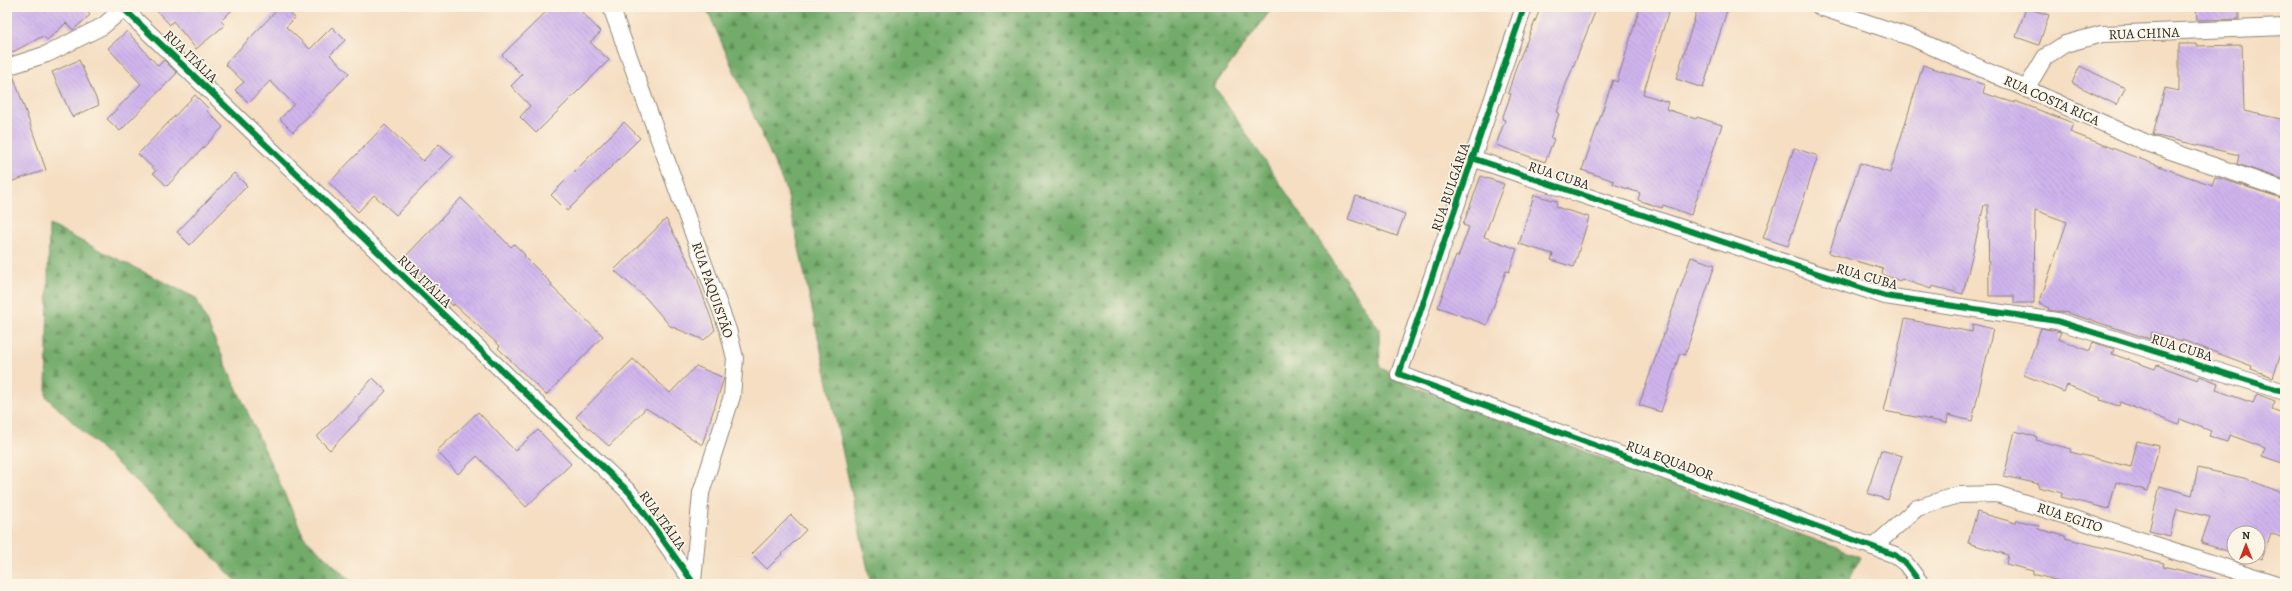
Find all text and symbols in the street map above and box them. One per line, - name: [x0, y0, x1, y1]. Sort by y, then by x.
- street label: RUA CHINA: [2108, 23, 2181, 44]
- street label: RUA ITÁLIA: [159, 26, 223, 88]
- street label: RUA COSTA RICA: [2001, 71, 2104, 130]
- street label: RUA BULGÁRIA: [1426, 139, 1475, 234]
- street label: RUA CUBA: [1526, 157, 1593, 195]
- street label: RUA PAQUISTÃO: [687, 239, 738, 341]
- street label: RUA ITÁLIA: [393, 251, 457, 313]
- street label: RUA CUBA: [1834, 259, 1901, 295]
- street label: RUA CUBA: [2149, 329, 2216, 366]
- street label: RUA EQUADOR: [1623, 436, 1717, 485]
- street label: RUA ITÁLIA: [635, 487, 691, 554]
- street label: RUA EGITO: [2035, 498, 2105, 537]
- north arrow: [2226, 525, 2266, 565]
- text: N: [2242, 528, 2250, 543]

